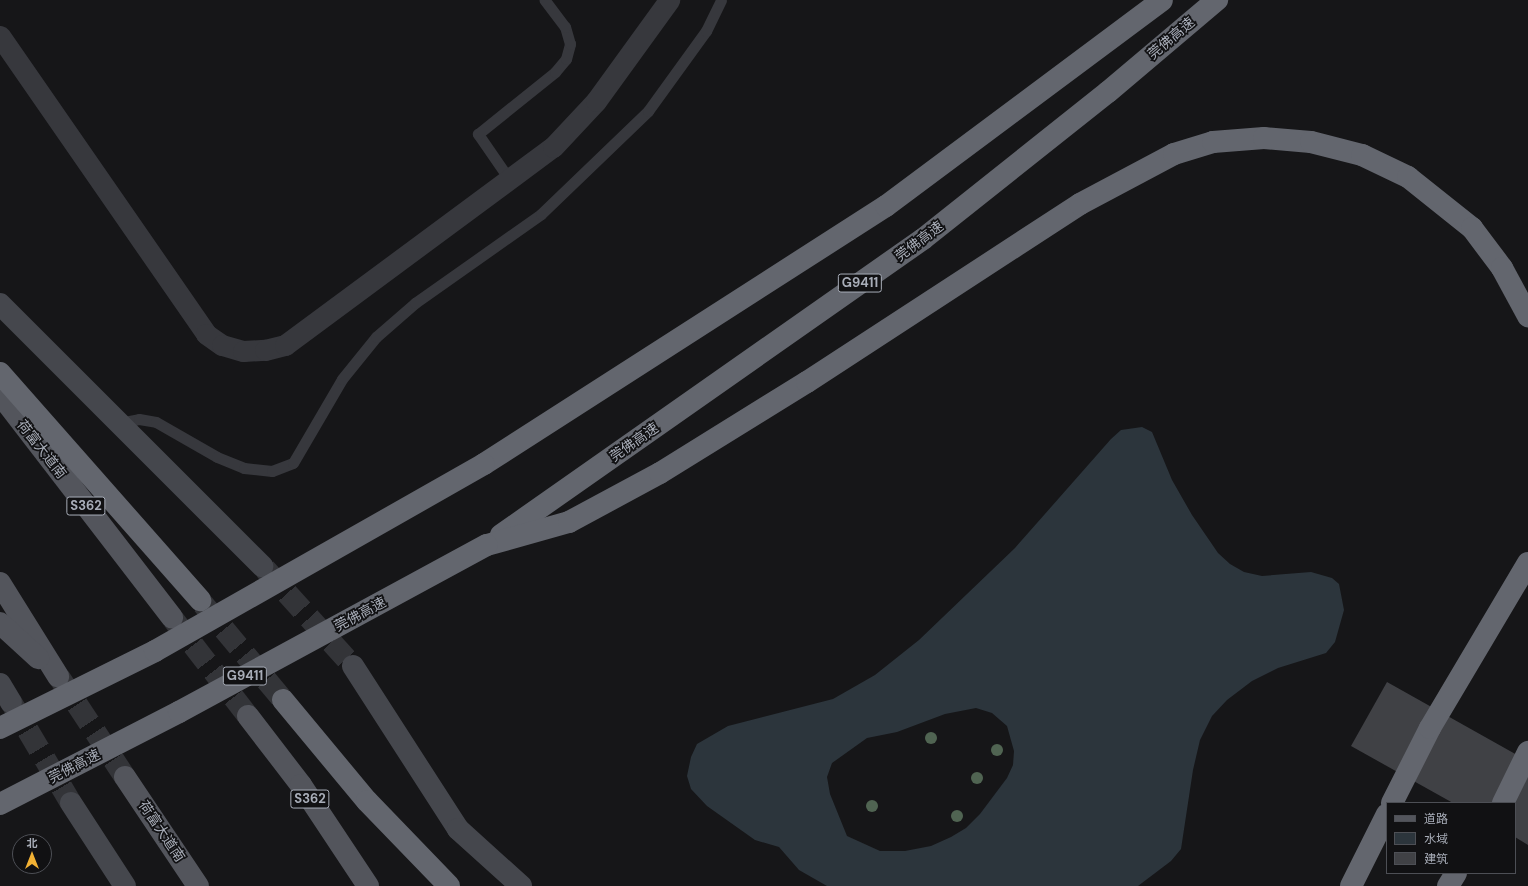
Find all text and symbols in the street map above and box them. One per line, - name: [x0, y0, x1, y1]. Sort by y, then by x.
- street label: 莞佛高速: [1144, 14, 1198, 62]
- street label: 莞佛高速: [892, 217, 946, 265]
- road number: G9411: [837, 272, 883, 294]
- street label: 荷富大道南: [14, 416, 70, 482]
- street label: 莞佛高速: [606, 419, 662, 465]
- road number: S362: [66, 495, 106, 517]
- street label: 莞佛高速: [331, 593, 389, 635]
- road number: G9411: [222, 665, 268, 687]
- street label: 莞佛高速: [45, 746, 103, 786]
- road number: S362: [290, 788, 330, 810]
- street label: 荷富大道南: [135, 797, 189, 865]
- legend: [1386, 802, 1516, 874]
- text: 道路: [1424, 811, 1448, 827]
- text: 水域: [1424, 831, 1448, 847]
- north arrow: [12, 834, 52, 874]
- text: 北: [27, 836, 38, 850]
- text: 建筑: [1424, 851, 1448, 867]

